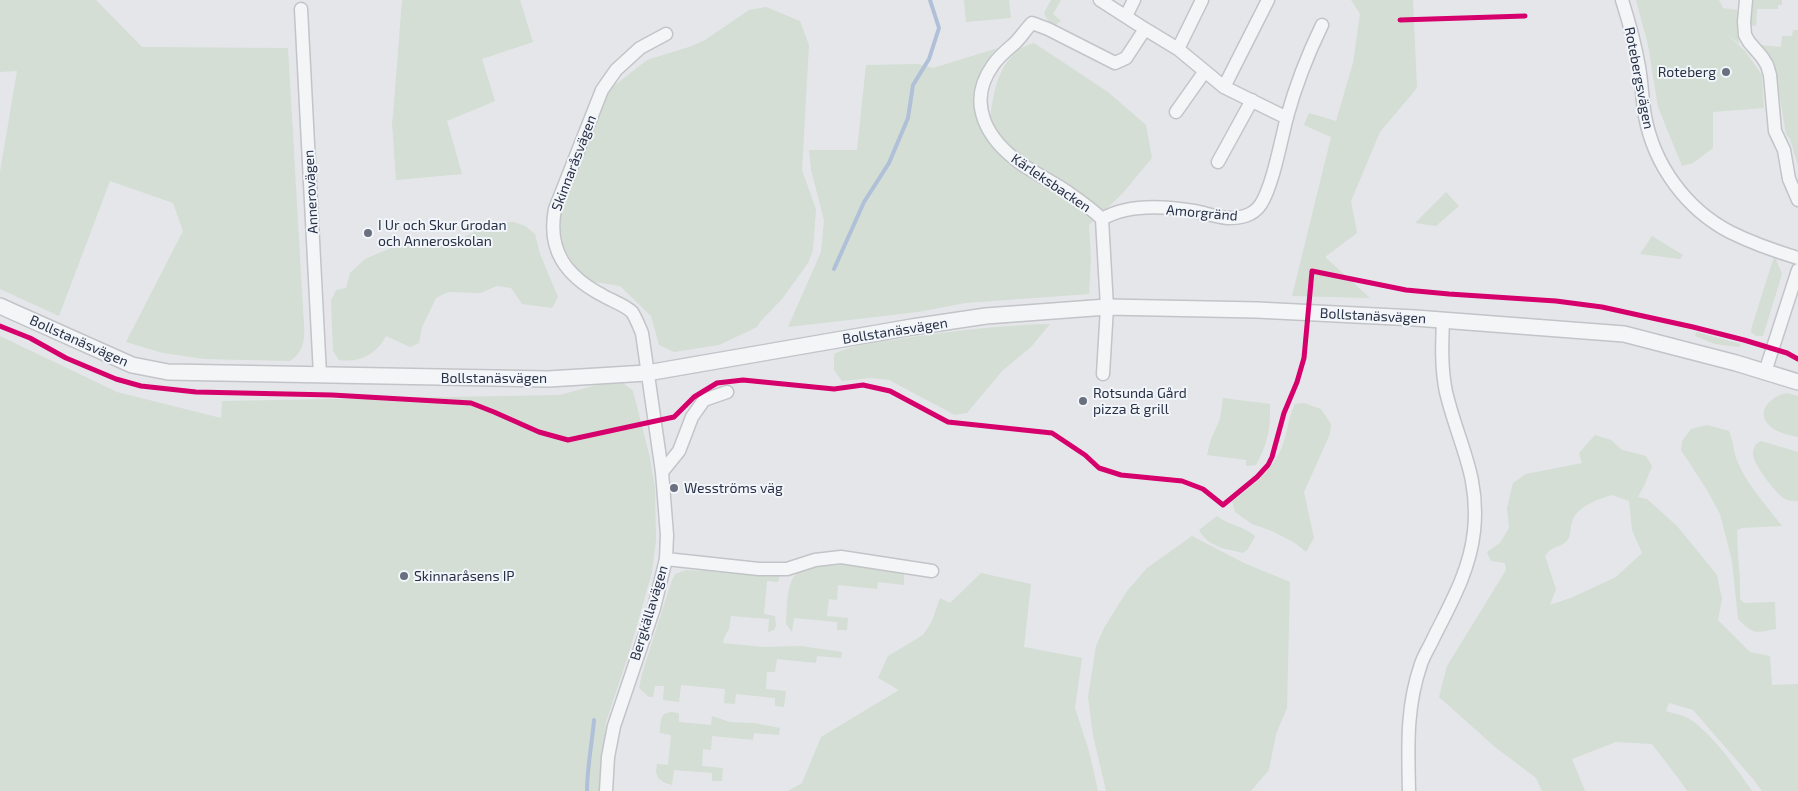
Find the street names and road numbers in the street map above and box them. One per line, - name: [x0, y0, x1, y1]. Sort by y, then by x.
- street label: Rotebergsvägen: [1621, 25, 1657, 131]
- street label: Skinnaråsvägen: [548, 113, 600, 213]
- street label: Annerovägen: [300, 149, 322, 235]
- street label: Kärleksbacken: [1008, 150, 1094, 216]
- street label: Amorgränd: [1166, 202, 1238, 224]
- street label: Bollstanäsvägen: [1319, 305, 1427, 327]
- street label: Bollstanäsvägen: [27, 312, 131, 370]
- street label: Bollstanäsvägen: [841, 314, 949, 348]
- street label: Bollstanäsvägen: [441, 370, 547, 386]
- street label: Bergkällavägen: [627, 563, 671, 663]

